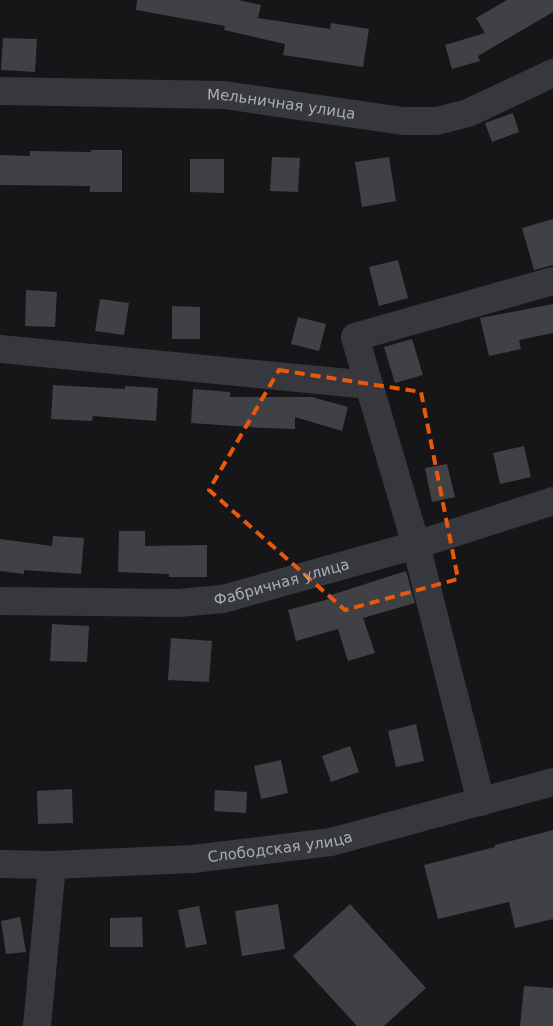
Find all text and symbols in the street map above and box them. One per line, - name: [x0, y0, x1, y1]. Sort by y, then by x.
- street label: Мельничная улица: [207, 86, 357, 123]
- street label: Фабричная улица: [213, 555, 351, 609]
- street label: Слободская улица: [207, 828, 354, 866]

